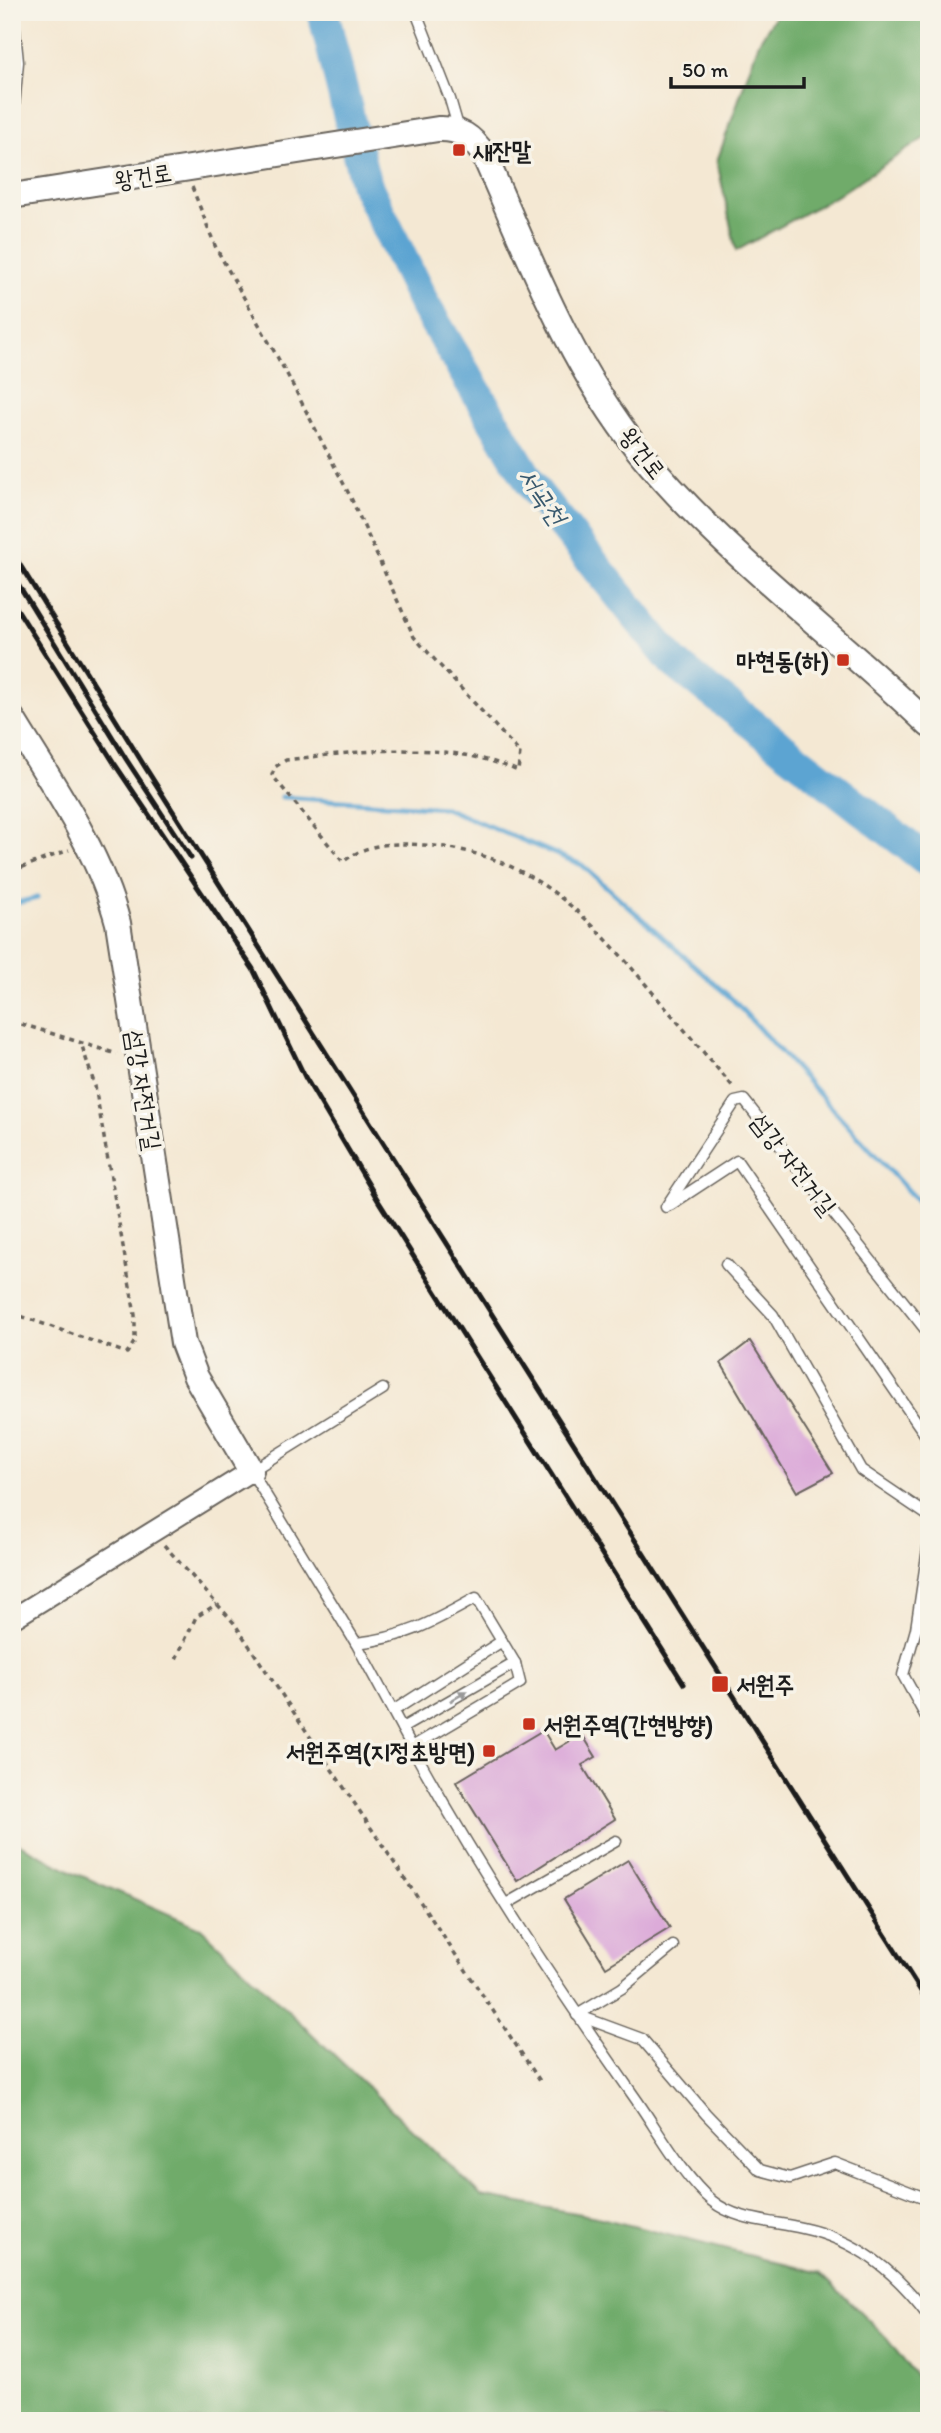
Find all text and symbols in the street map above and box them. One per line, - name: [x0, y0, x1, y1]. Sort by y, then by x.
- scale bar: [671, 46, 804, 90]
- text: 50 m: [682, 57, 729, 82]
- place label: 새잔말: [472, 136, 532, 165]
- marker: 새잔말: [451, 142, 467, 158]
- street label: 왕건로: [112, 157, 174, 195]
- street label: 왕건로: [614, 421, 672, 485]
- water label: 서곡천: [511, 461, 575, 533]
- place label: 마현동(하): [736, 646, 829, 676]
- marker: 마현동(하): [835, 652, 851, 668]
- street label: 섬강 자전거길: [120, 1028, 168, 1152]
- street label: 섬강 자전거길: [745, 1107, 843, 1221]
- place label: 서원주: [736, 1670, 794, 1699]
- marker: 서원주: [710, 1674, 730, 1694]
- one-way arrow: [449, 1689, 468, 1702]
- place label: 서원주역(간현방향): [543, 1710, 713, 1740]
- marker: 서원주역(간현방향): [521, 1716, 537, 1732]
- place label: 서원주역(지정초방면): [286, 1737, 475, 1767]
- marker: 서원주역(지정초방면): [481, 1743, 497, 1759]

